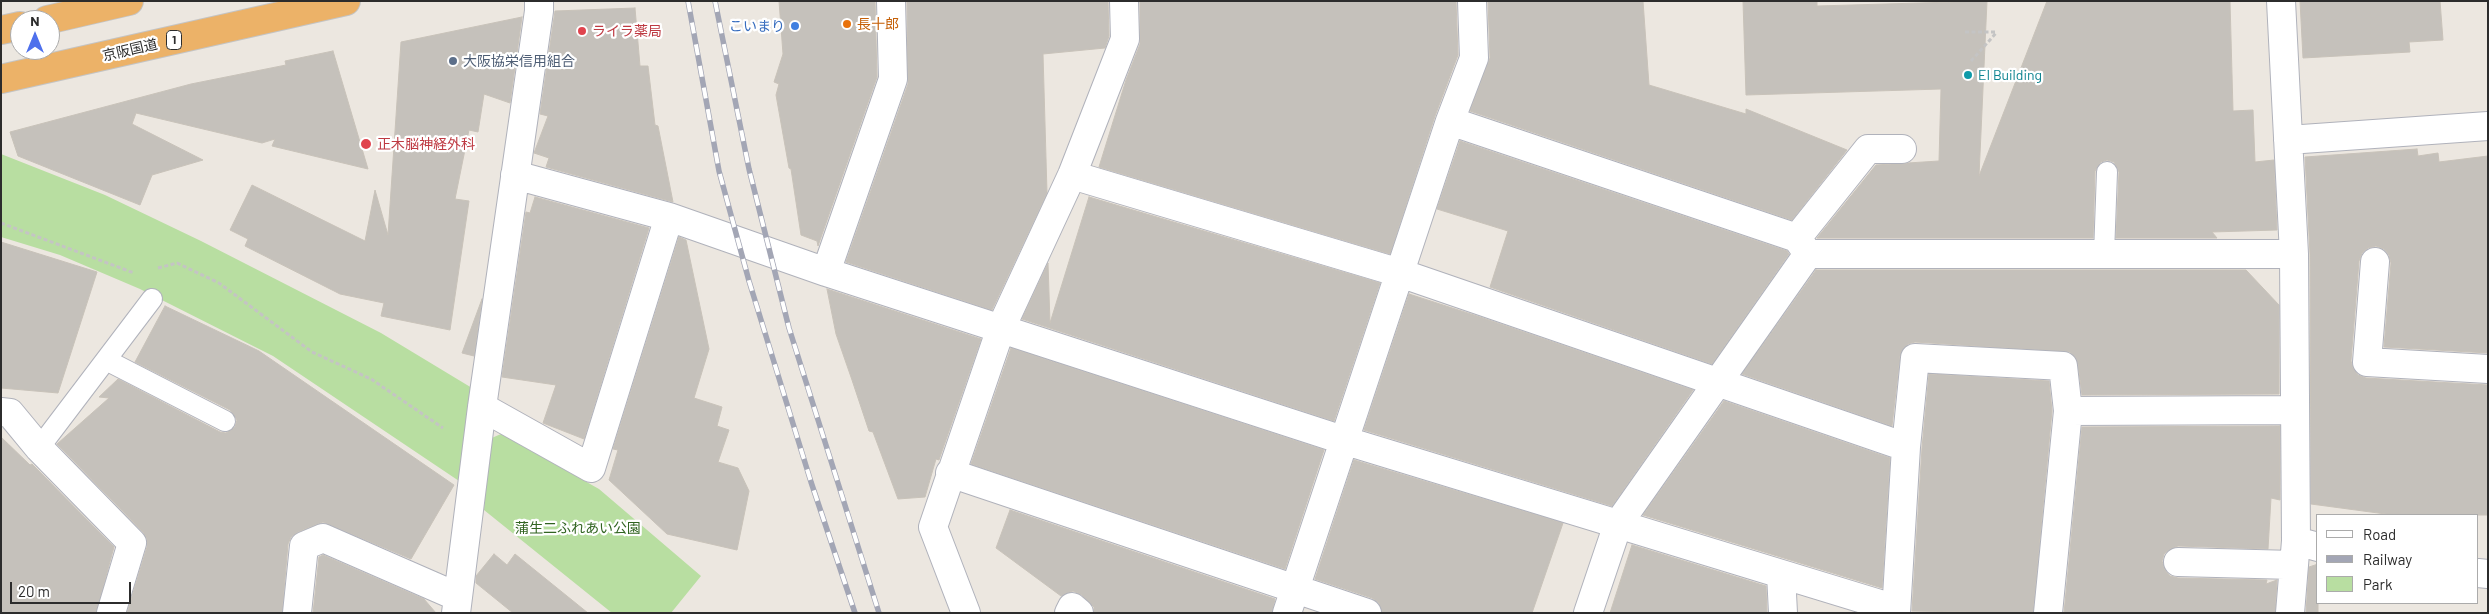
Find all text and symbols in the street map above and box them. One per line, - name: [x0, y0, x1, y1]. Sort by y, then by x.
- north arrow: [10, 10, 60, 60]
- text: N: [30, 12, 40, 29]
- place label: 長十郎: [857, 16, 899, 32]
- place label: こいまり: [729, 18, 785, 34]
- marker: 長十郎: [841, 18, 853, 30]
- marker: こいまり: [789, 20, 801, 32]
- place label: ライラ薬局: [592, 23, 662, 39]
- marker: ライラ薬局: [576, 25, 588, 37]
- road number: 1: [166, 30, 182, 50]
- street label: 京阪国道: [101, 36, 159, 64]
- place label: 大阪協栄信用組合: [463, 53, 575, 69]
- marker: 大阪協栄信用組合: [447, 55, 459, 67]
- place label: EI Building: [1978, 67, 2042, 83]
- marker: EI Building: [1962, 69, 1974, 81]
- place label: 正木脳神経外科: [377, 136, 475, 152]
- marker: 正木脳神経外科: [359, 137, 373, 151]
- legend: [2316, 514, 2479, 604]
- park label: 蒲生二ふれあい公園: [515, 520, 641, 536]
- text: Road: [2363, 525, 2396, 543]
- text: Railway: [2363, 550, 2412, 568]
- scale bar: [12, 572, 134, 604]
- text: Park: [2363, 575, 2392, 593]
- text: 20 m: [18, 582, 50, 600]

